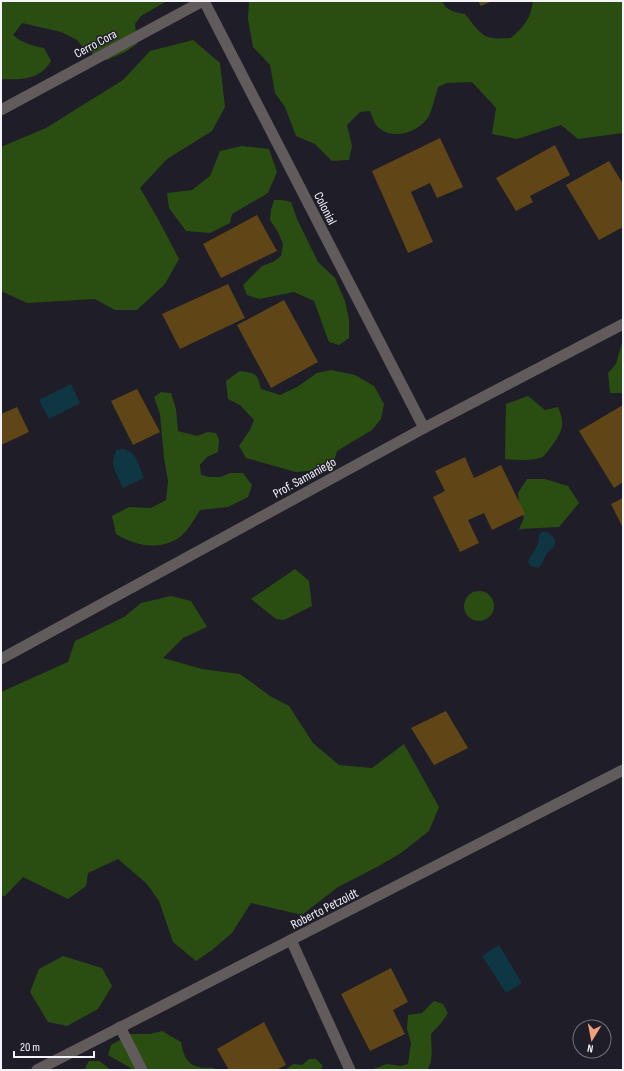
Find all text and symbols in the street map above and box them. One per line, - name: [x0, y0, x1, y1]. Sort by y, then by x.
- street label: Cerro Cora: [71, 26, 120, 62]
- street label: Colonial: [310, 189, 340, 228]
- street label: Prof. Samaniego: [270, 454, 339, 502]
- street label: Roberto Petzoldt: [288, 885, 361, 933]
- north arrow: [572, 1019, 612, 1059]
- scale bar: [14, 1033, 94, 1059]
- text: 20 m: [20, 1040, 40, 1055]
- text: N: [586, 1041, 594, 1055]

